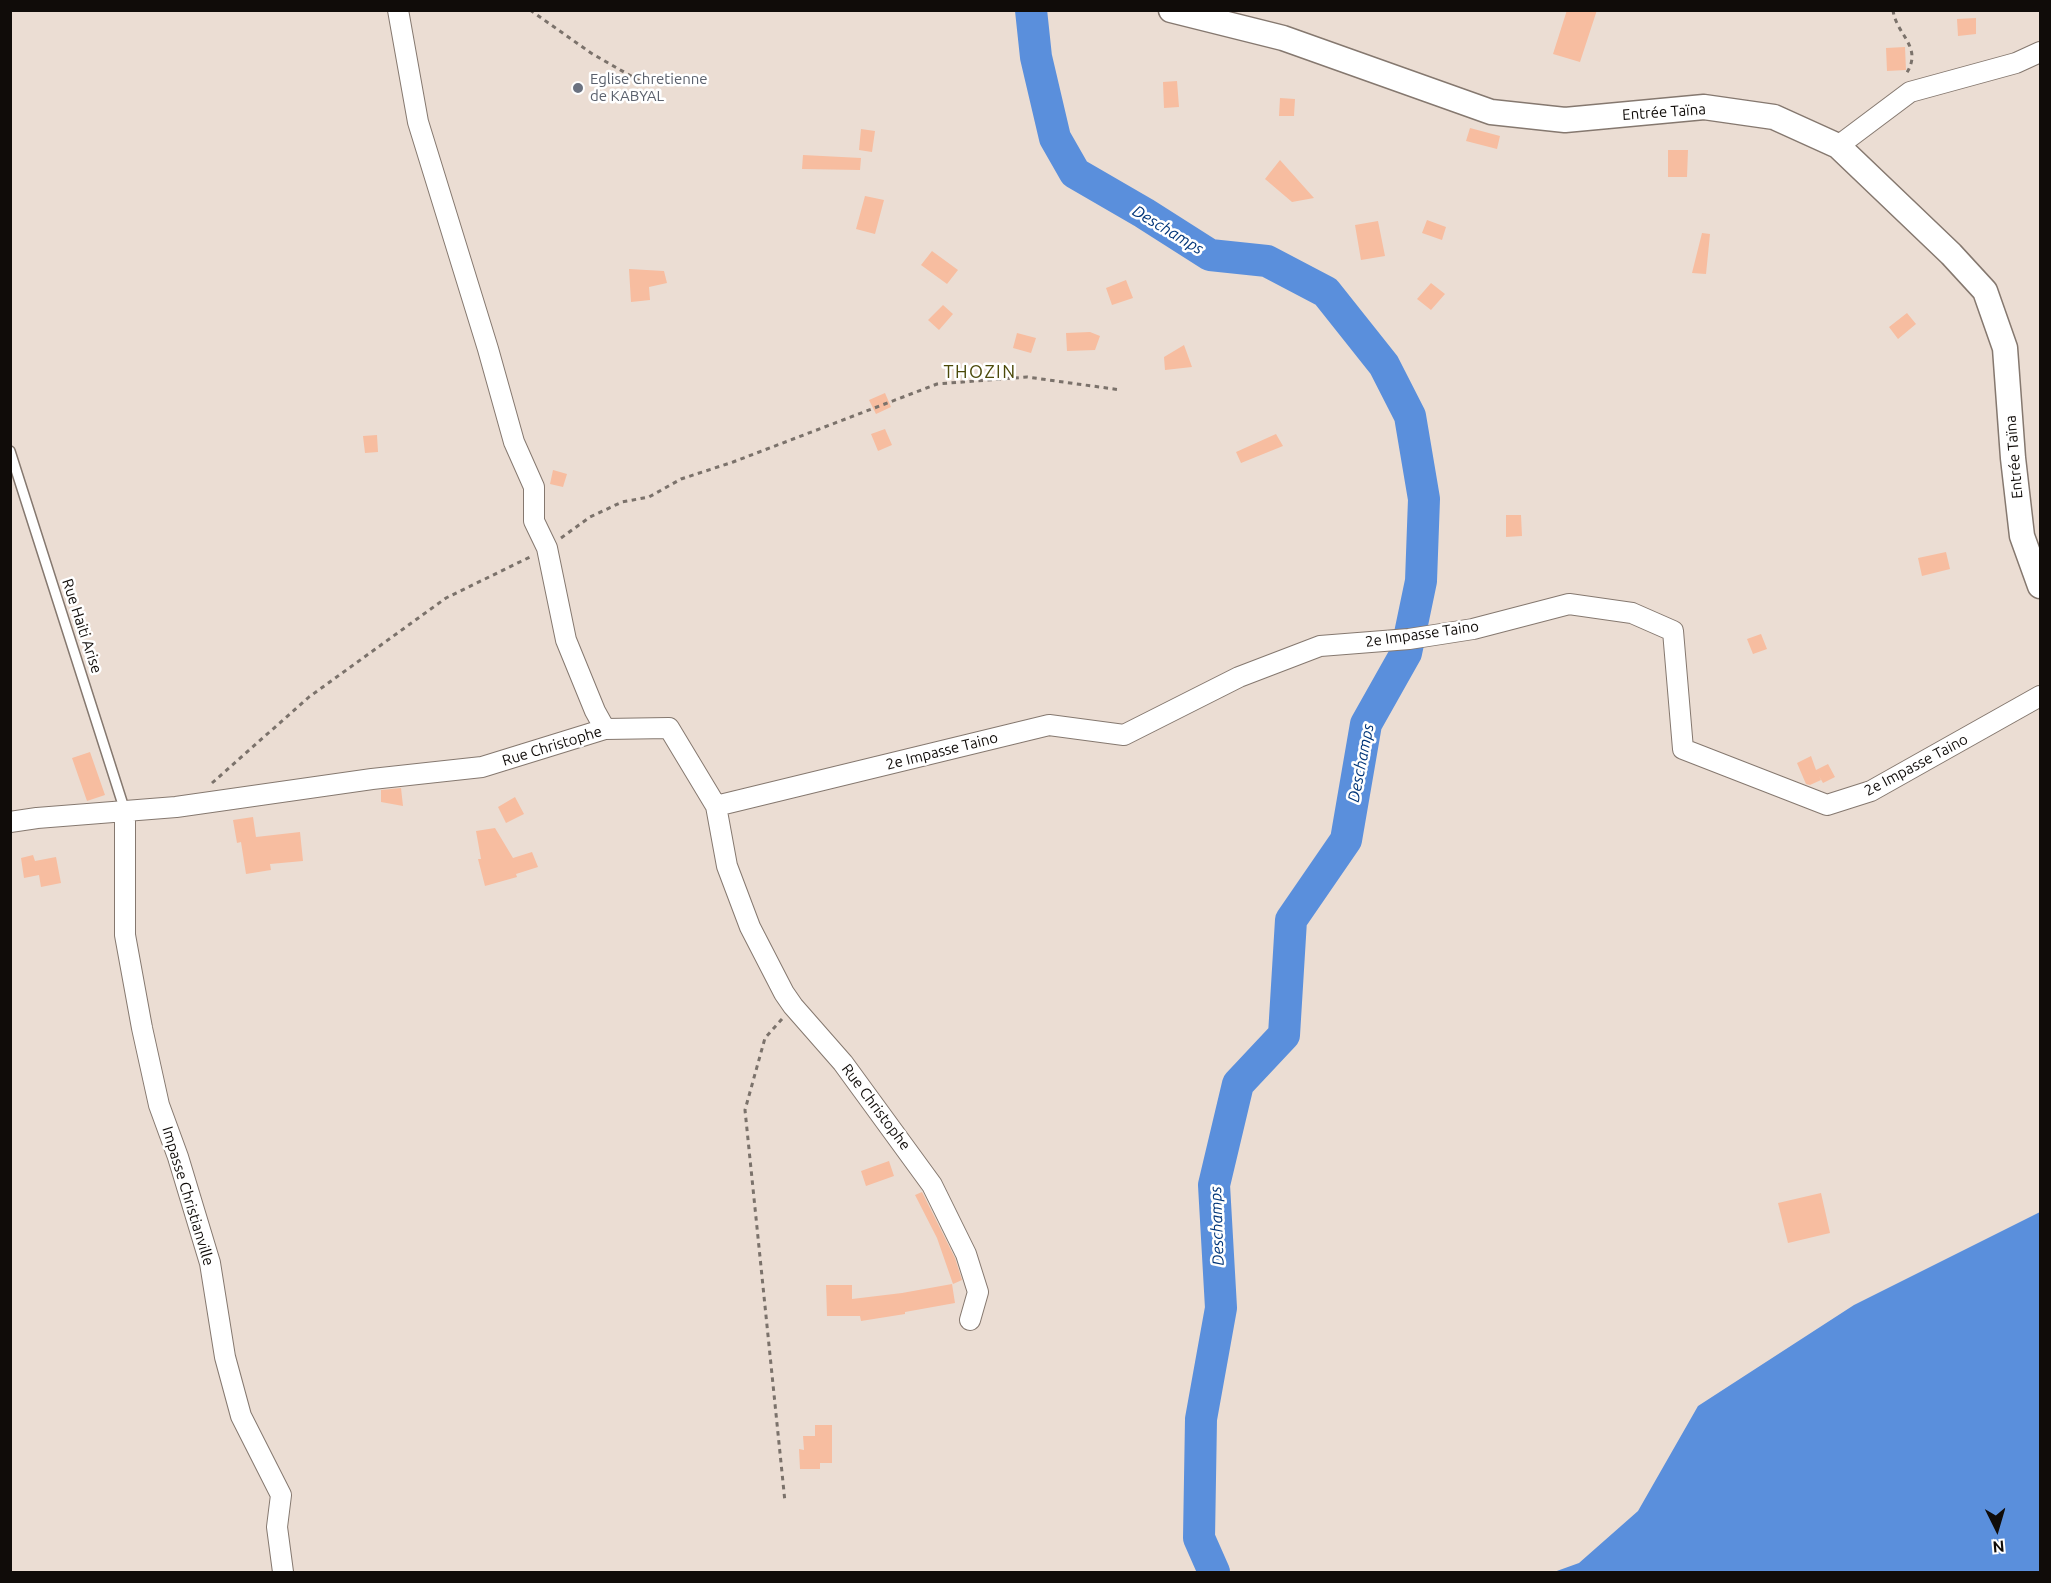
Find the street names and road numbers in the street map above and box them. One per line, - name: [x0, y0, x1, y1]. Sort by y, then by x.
- street label: Entrée Taïna: [1622, 100, 1706, 124]
- street label: Entrée Taïna: [2001, 414, 2027, 500]
- street label: Rue Haiti Arise: [58, 576, 106, 676]
- street label: 2e Impasse Taino: [1364, 617, 1480, 651]
- street label: Rue Christophe: [500, 722, 604, 770]
- street label: 2e Impasse Taino: [884, 728, 1000, 774]
- street label: 2e Impasse Taino: [1861, 730, 1971, 800]
- street label: Rue Christophe: [838, 1060, 914, 1154]
- street label: Impasse Christianville: [158, 1124, 218, 1268]

